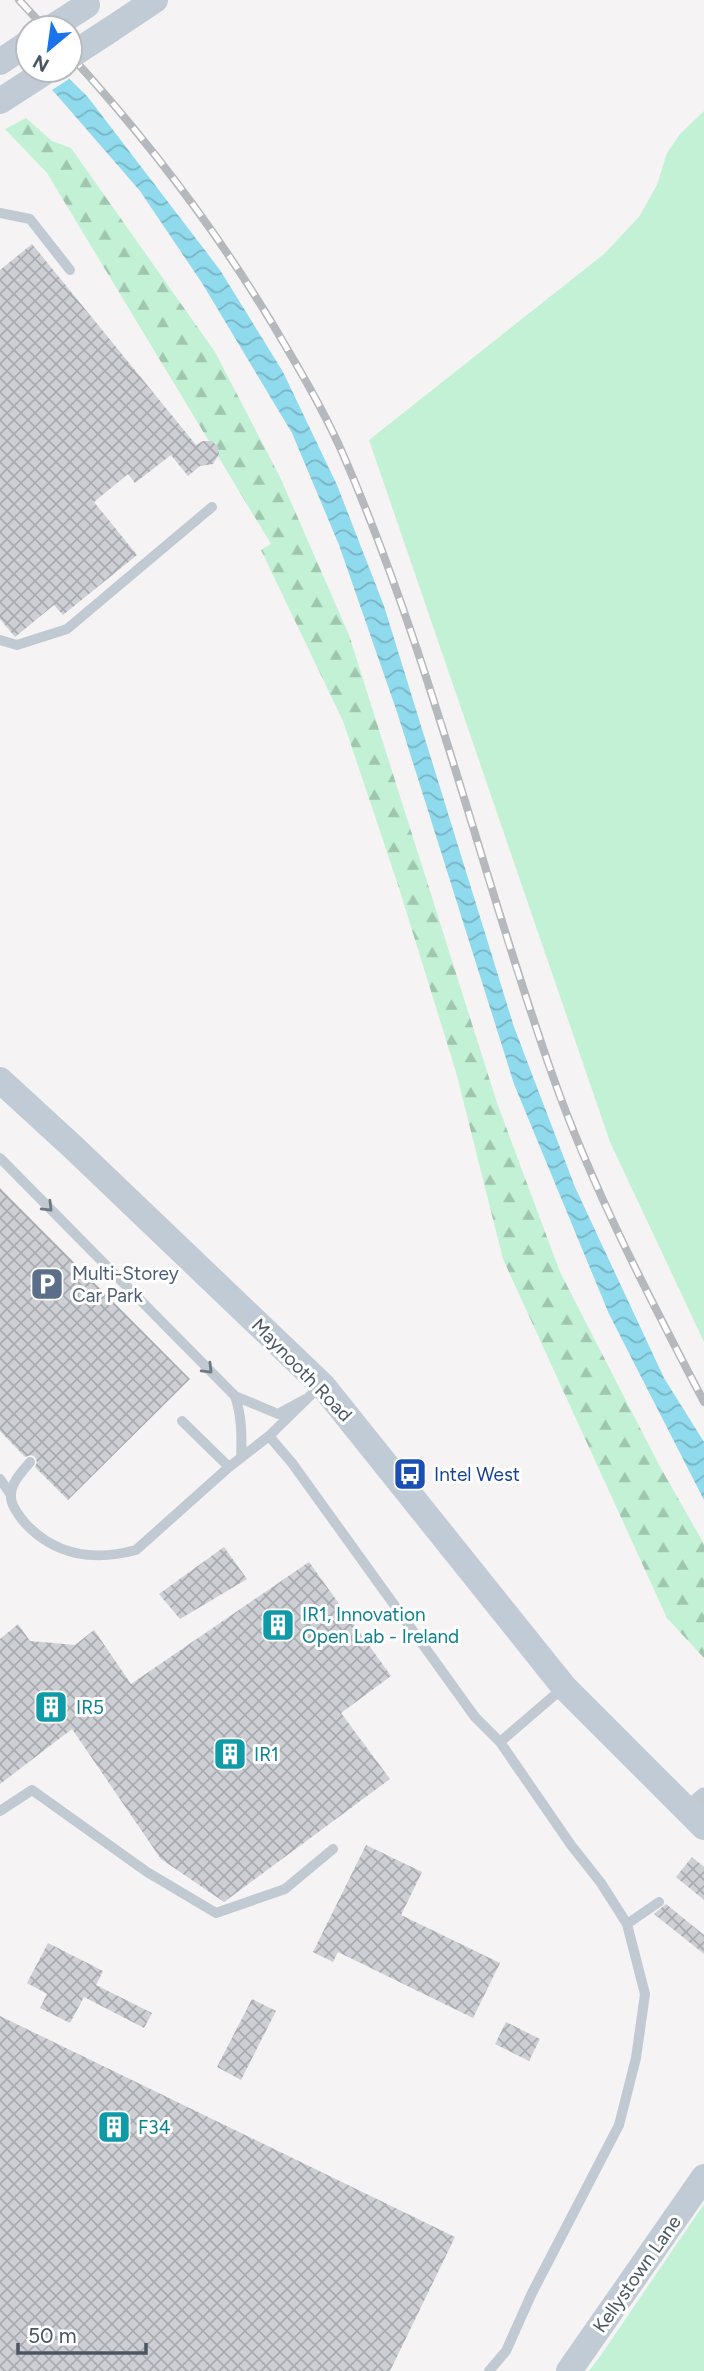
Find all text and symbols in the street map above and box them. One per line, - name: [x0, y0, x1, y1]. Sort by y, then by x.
- north arrow: [14, 14, 84, 84]
- text: N: [29, 50, 53, 77]
- one-way arrow: [40, 1199, 52, 1211]
- place label: Multi-Storey Car Park: [72, 1262, 179, 1307]
- parking icon: Multi-Storey Car Park: [28, 1265, 66, 1303]
- street label: Maynooth Road: [247, 1314, 357, 1426]
- one-way arrow: [200, 1360, 213, 1373]
- bus stop icon: Intel West: [391, 1455, 429, 1493]
- place label: Intel West: [434, 1463, 520, 1486]
- place label: IR1, Innovation Open Lab - Ireland: [302, 1603, 459, 1648]
- building icon: IR1, Innovation Open Lab - Ireland: [259, 1606, 297, 1644]
- building icon: IR5: [32, 1688, 70, 1726]
- place label: IR5: [76, 1696, 104, 1719]
- building icon: IR1: [211, 1735, 249, 1773]
- place label: IR1: [254, 1743, 279, 1766]
- building icon: F34: [95, 2108, 133, 2146]
- place label: F34: [138, 2116, 171, 2139]
- street label: Kellystown Lane: [588, 2211, 686, 2337]
- scale bar: [18, 2312, 145, 2356]
- text: 50 m: [28, 2323, 77, 2348]

